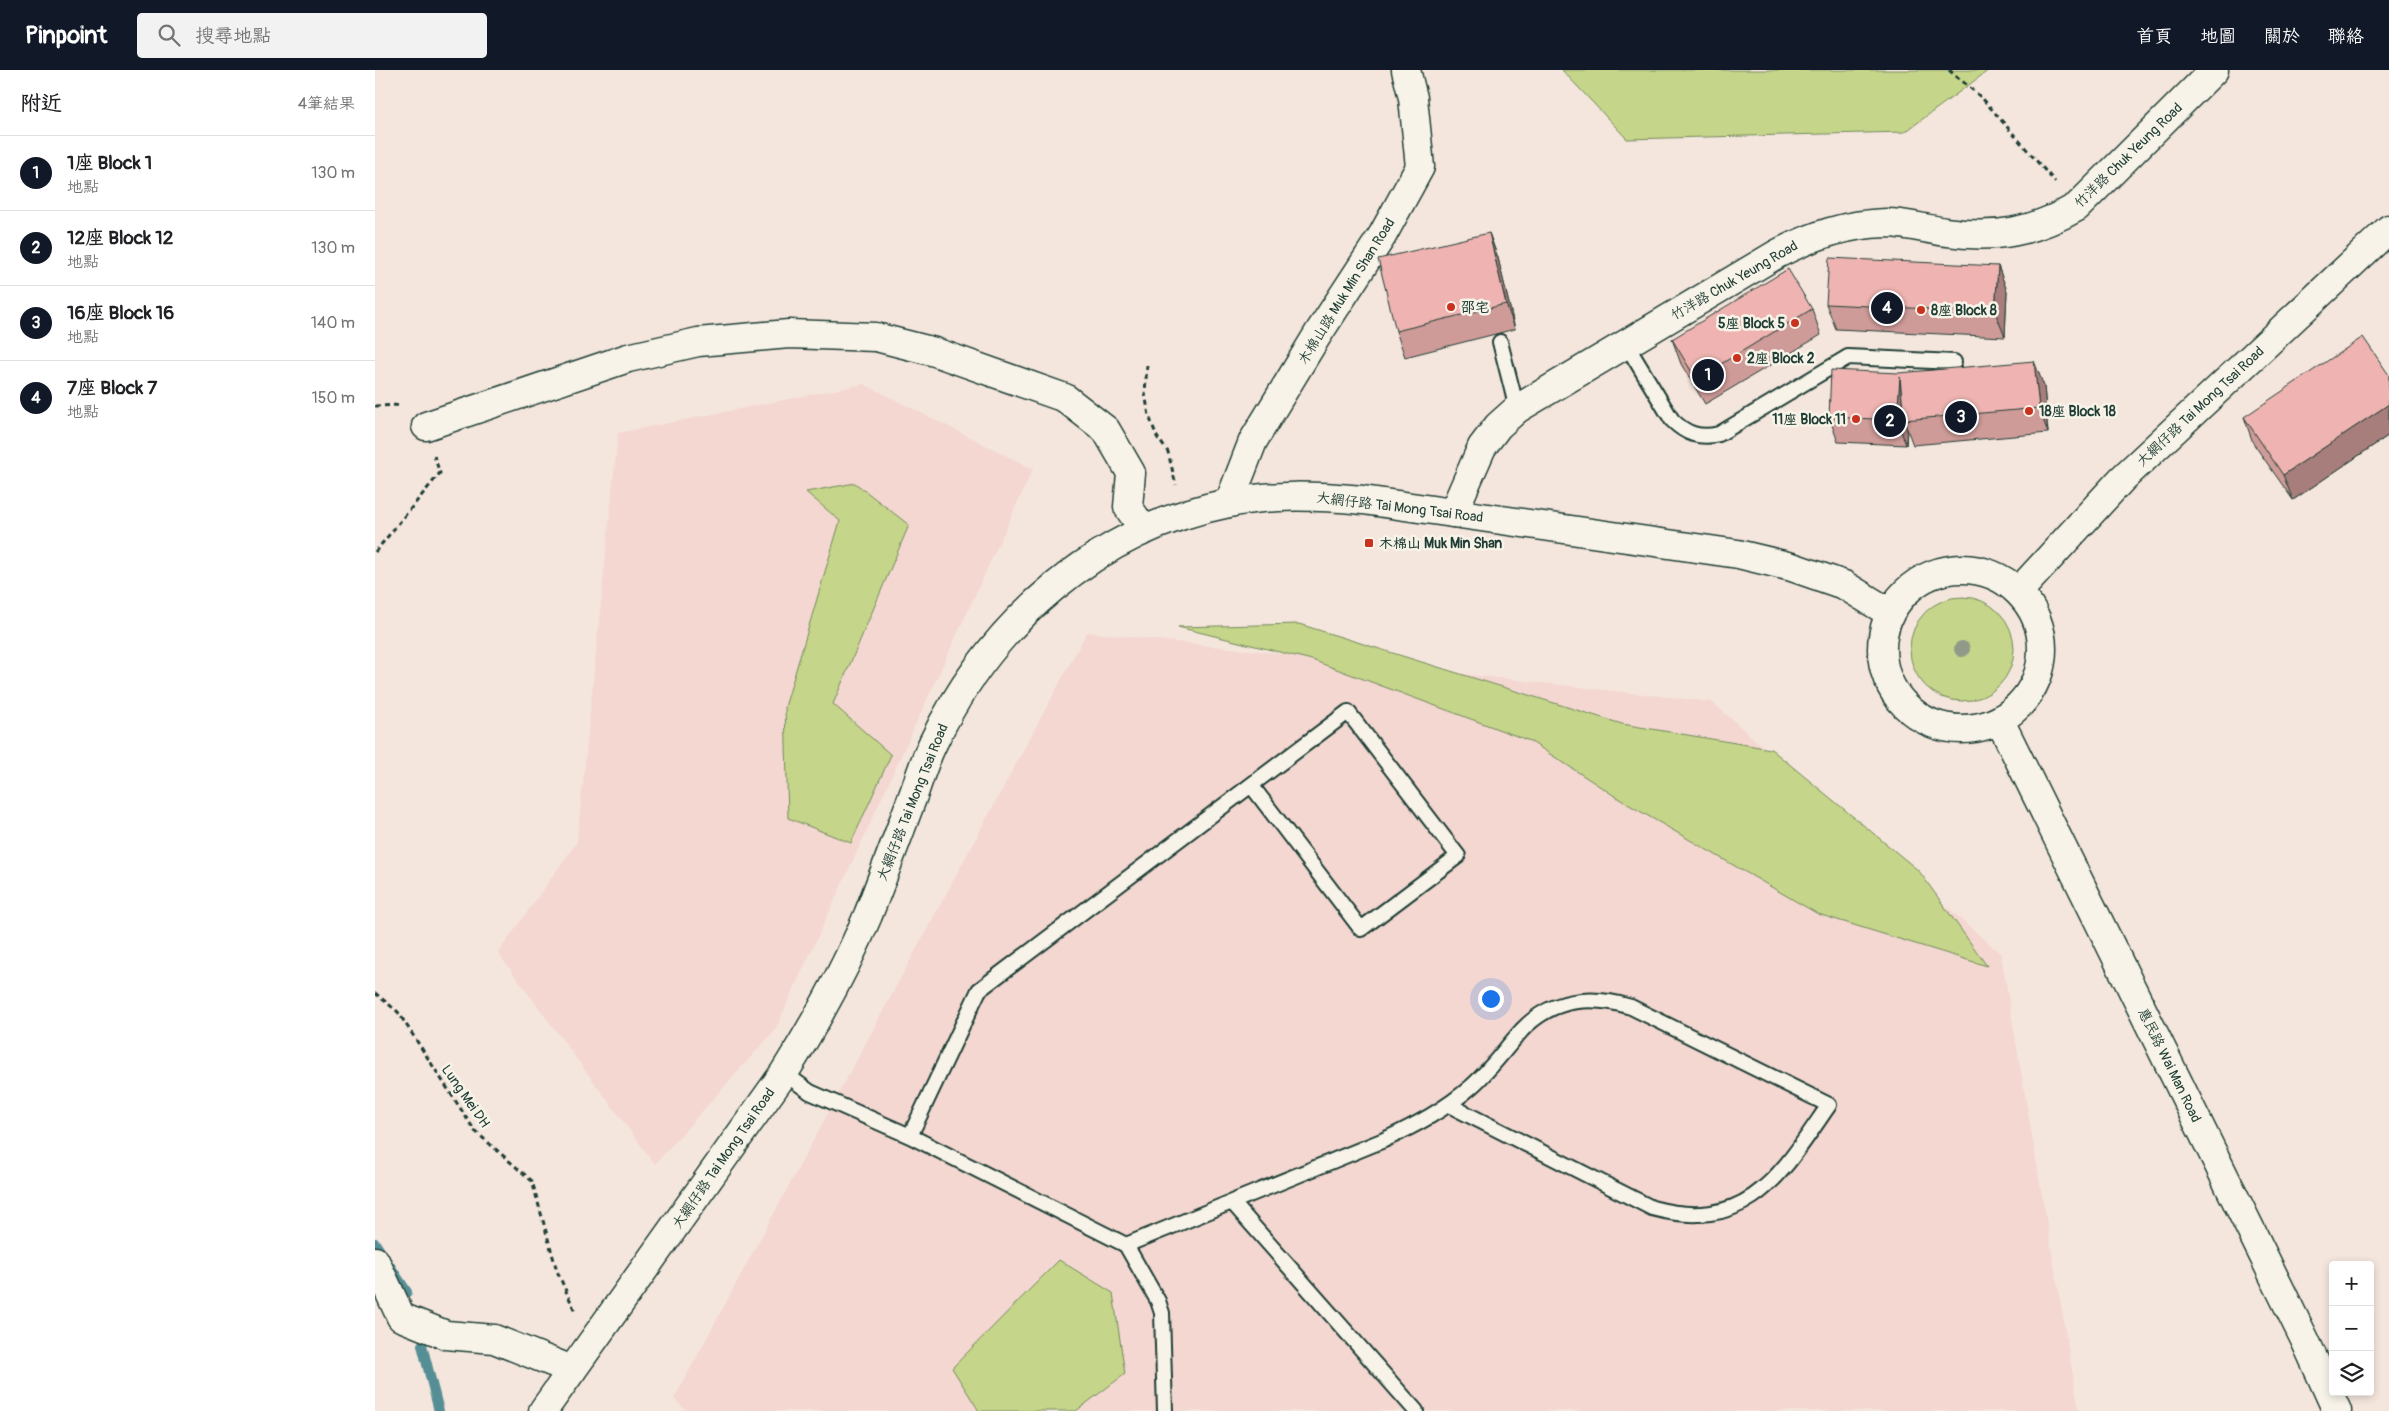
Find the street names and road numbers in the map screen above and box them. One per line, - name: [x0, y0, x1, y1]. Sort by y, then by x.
- street label: 竹洋路 Chuk Yeung Road: [2071, 99, 2186, 211]
- street label: 木棉山路 Muk Min Shan Road: [1294, 215, 1399, 368]
- street label: 竹洋路 Chuk Yeung Road: [1668, 237, 1801, 324]
- street label: 大網仔路 Tai Mong Tsai Road: [2133, 343, 2268, 470]
- street label: 大網仔路 Tai Mong Tsai Road: [1316, 489, 1484, 526]
- street label: 大網仔路 Tai Mong Tsai Road: [873, 721, 952, 883]
- street label: 惠民路 Wai Man Road: [2134, 1005, 2205, 1125]
- street label: Lung Mei DH: [438, 1061, 494, 1131]
- street label: 大網仔路 Tai Mong Tsai Road: [668, 1085, 779, 1232]

